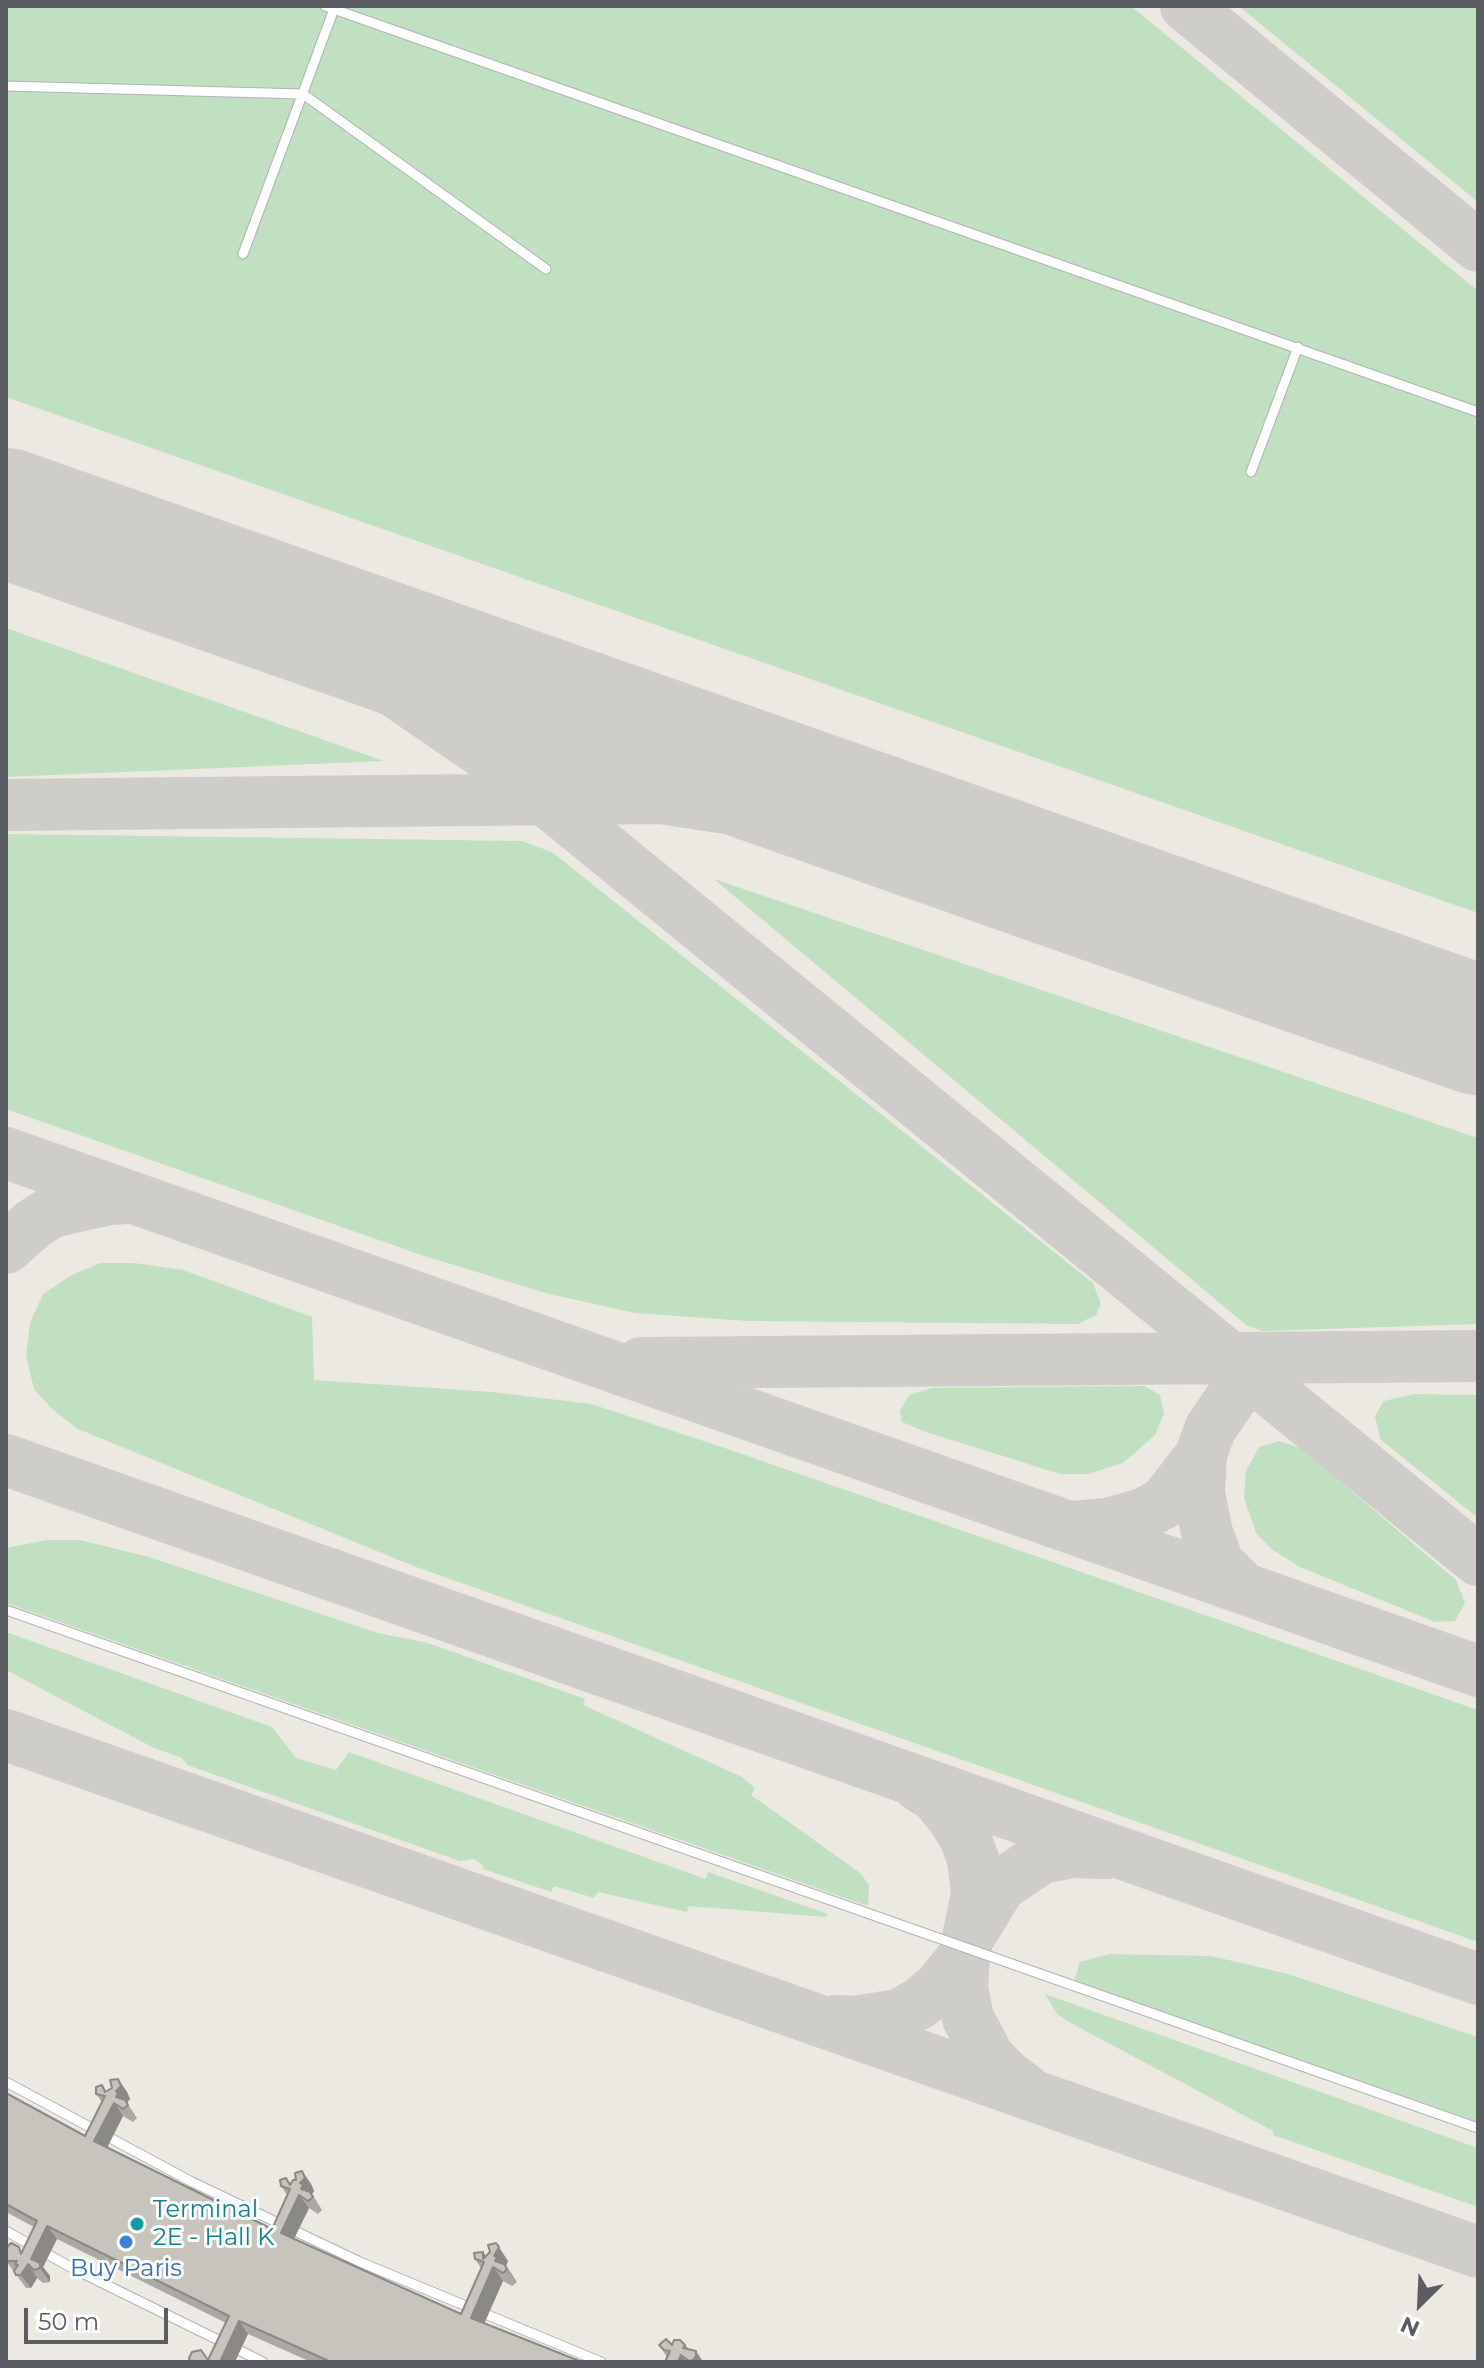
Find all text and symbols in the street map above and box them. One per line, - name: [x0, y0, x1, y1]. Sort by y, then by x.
- place label: Terminal 2E - Hall K: [153, 2196, 274, 2252]
- marker: Terminal 2E - Hall K: [128, 2215, 146, 2233]
- marker: Buy Paris: [117, 2233, 135, 2251]
- place label: Buy Paris: [70, 2255, 182, 2283]
- north arrow: [1380, 2264, 1460, 2344]
- scale bar: [28, 2292, 172, 2342]
- text: 50 m: [38, 2307, 99, 2336]
- text: N: [1396, 2310, 1424, 2342]

